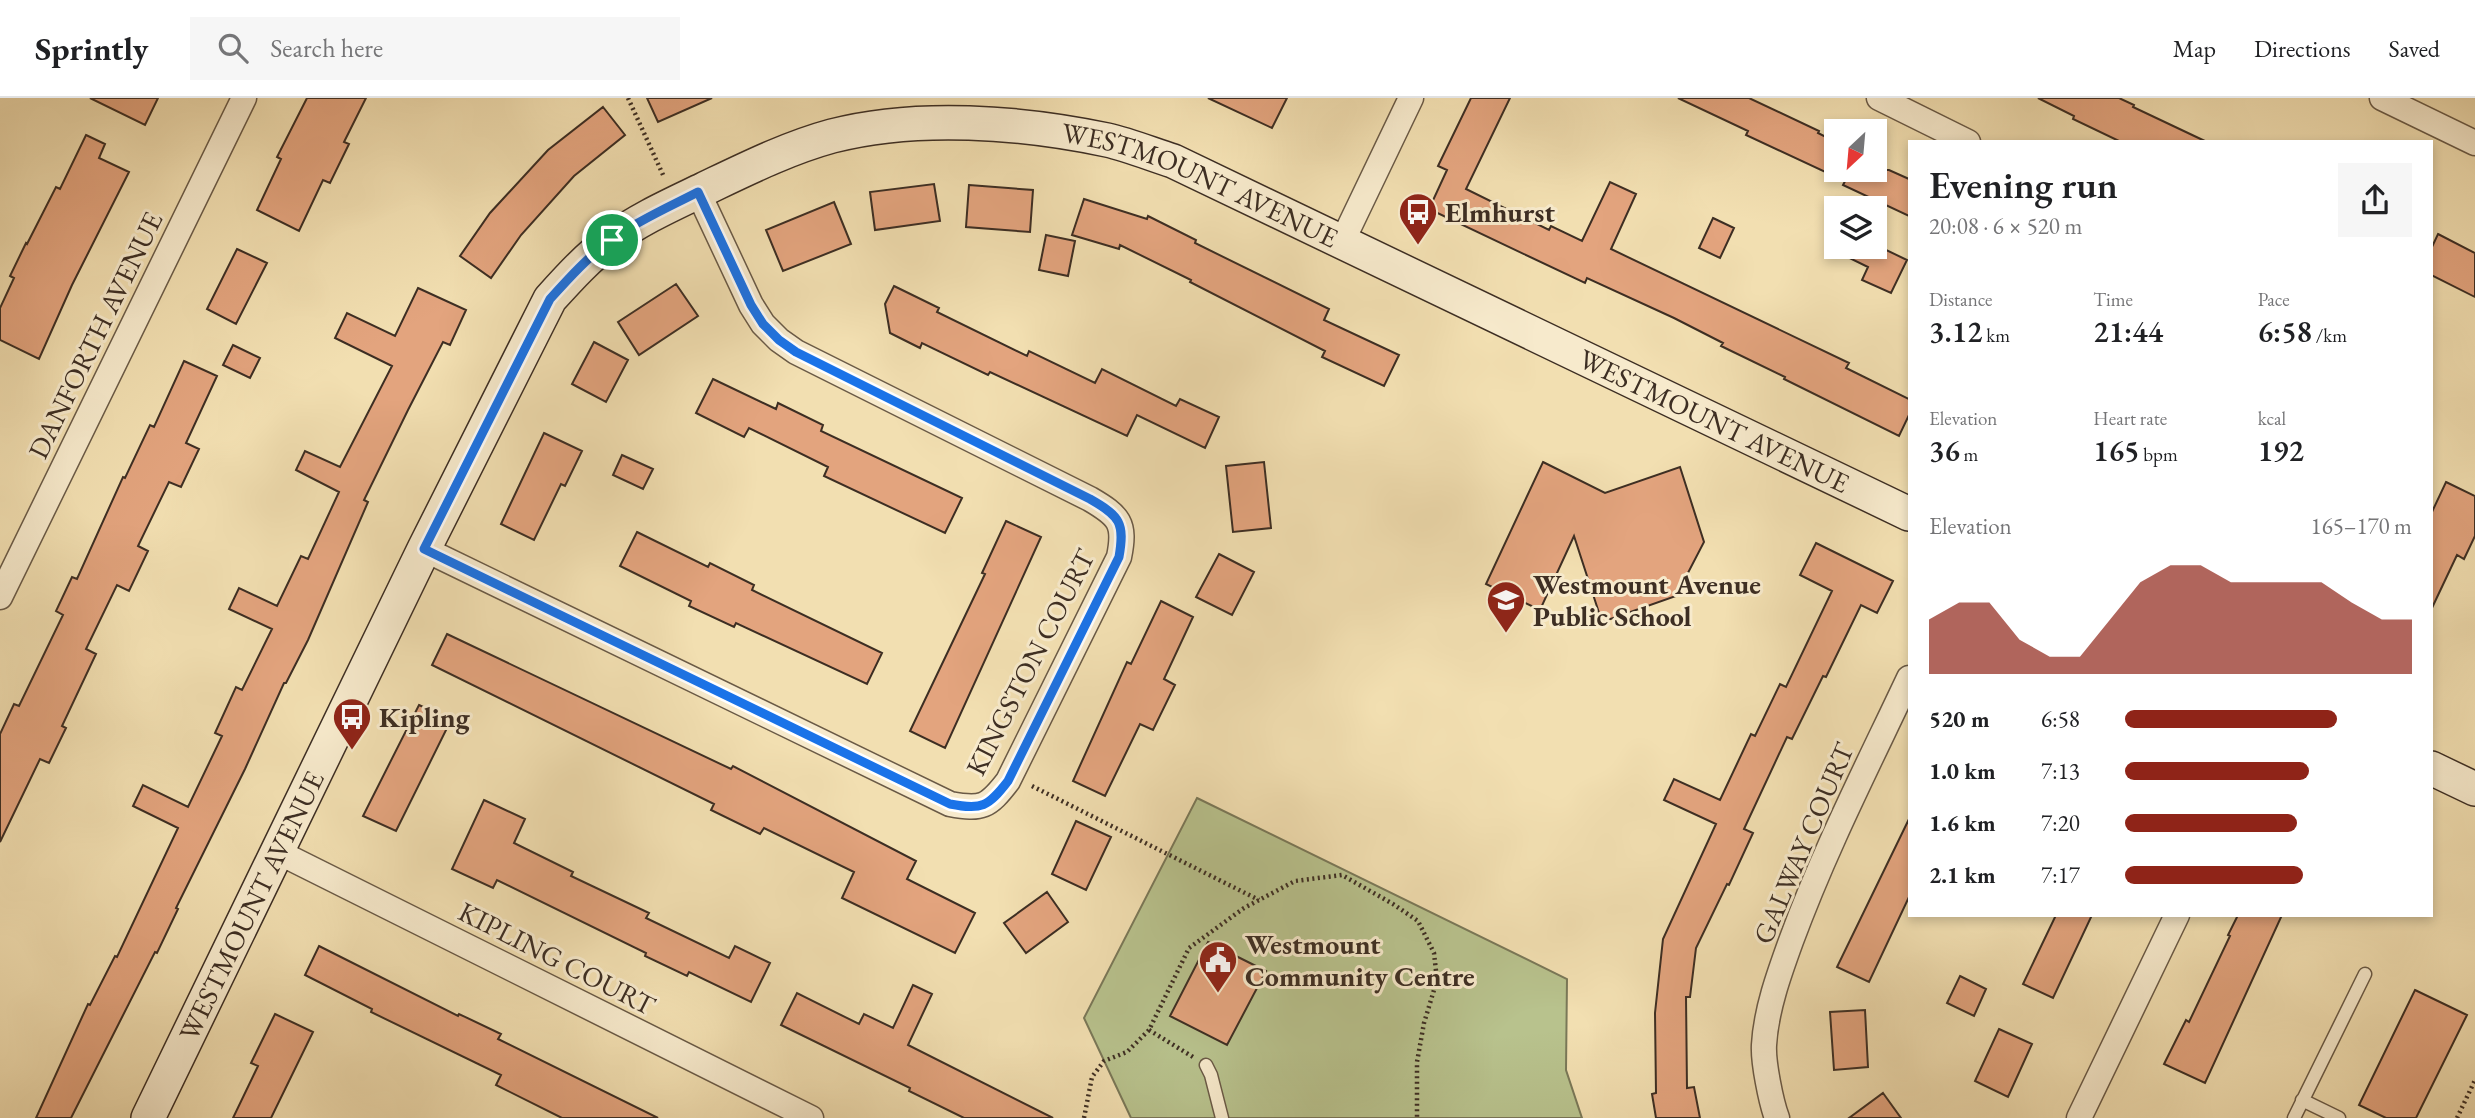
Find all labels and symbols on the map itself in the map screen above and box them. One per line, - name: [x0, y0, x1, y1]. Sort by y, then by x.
- street label: WESTMOUNT AVENUE: [1059, 114, 1344, 256]
- north arrow: [1824, 119, 1886, 182]
- bus stop icon: Elmhurst: [1397, 191, 1439, 246]
- place label: Elmhurst: [1445, 194, 1555, 230]
- street label: DANFORTH AVENUE: [20, 205, 171, 464]
- pin: [582, 210, 642, 270]
- street label: WESTMOUNT AVENUE: [1573, 340, 1855, 501]
- street label: KINGSTON COURT: [957, 543, 1103, 781]
- place label: Westmount Avenue Public School: [1533, 566, 1761, 634]
- school or university icon: Westmount Avenue Public School: [1485, 579, 1527, 634]
- bus stop icon: Kipling: [331, 696, 373, 751]
- place label: Kipling: [379, 699, 471, 735]
- street label: GALWAY COURT: [1744, 737, 1862, 949]
- street label: WESTMOUNT AVENUE: [170, 765, 332, 1047]
- street label: KIPLING COURT: [453, 893, 662, 1023]
- place label: Westmount Community Centre: [1245, 926, 1475, 994]
- public building icon: Westmount Community Centre: [1197, 939, 1239, 994]

